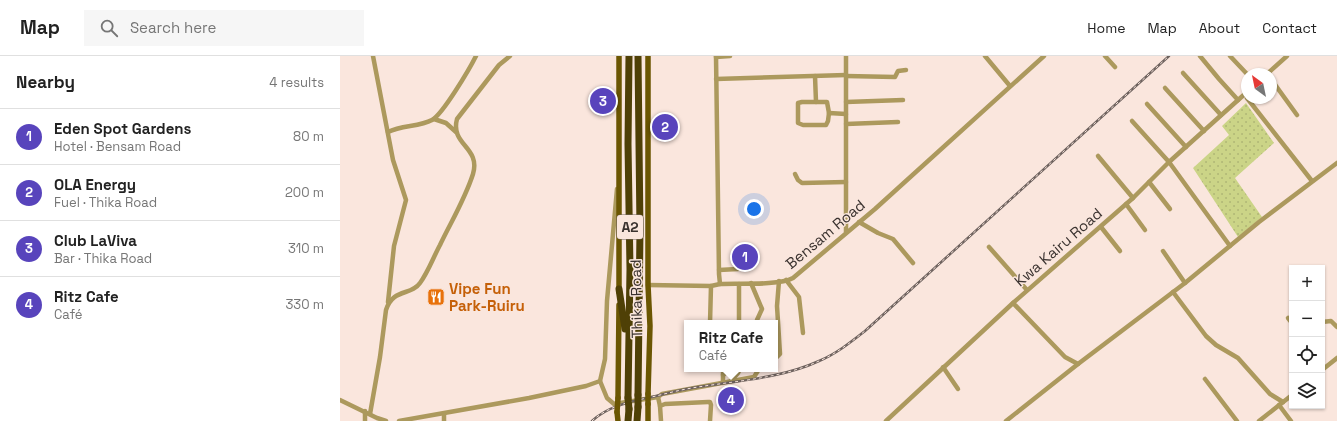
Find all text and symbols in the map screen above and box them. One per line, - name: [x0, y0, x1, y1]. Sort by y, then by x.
- search box: [84, 10, 364, 46]
- text: Map: [20, 15, 60, 40]
- icon: search: [98, 17, 120, 39]
- text: Search here: [130, 18, 216, 37]
- text: Home: [1087, 19, 1125, 37]
- text: Map: [1147, 19, 1177, 37]
- text: About: [1199, 19, 1240, 37]
- text: Contact: [1262, 19, 1317, 37]
- north arrow: [1241, 68, 1277, 104]
- text: Nearby: [16, 71, 75, 93]
- text: 4 results: [269, 74, 324, 91]
- pin: 3: [590, 86, 616, 116]
- pin: 2: [652, 112, 678, 142]
- text: Eden Spot Gardens: [54, 119, 191, 138]
- text: 1: [26, 128, 32, 145]
- text: 80 m: [293, 128, 324, 145]
- text: Hotel · Bensam Road: [54, 138, 181, 155]
- text: OLA Energy: [54, 175, 136, 194]
- text: 2: [25, 184, 33, 201]
- text: 200 m: [285, 184, 324, 201]
- text: Fuel · Thika Road: [54, 194, 157, 211]
- street label: Bensam Road: [781, 195, 869, 273]
- your location: [744, 199, 764, 219]
- street label: Kwa Kairu Road: [1010, 204, 1106, 290]
- road number: A2: [617, 215, 643, 239]
- text: Club LaViva: [54, 231, 137, 250]
- text: 3: [25, 240, 33, 257]
- text: 310 m: [288, 240, 324, 257]
- pin: 1: [732, 242, 758, 272]
- text: Bar · Thika Road: [54, 250, 152, 267]
- street label: Thika Road: [626, 259, 646, 339]
- map controls: [1289, 265, 1325, 409]
- button: +: [1289, 265, 1325, 301]
- place label: Vipe Fun Park-Ruiru: [449, 279, 525, 315]
- text: Ritz Cafe: [54, 287, 119, 306]
- restaurant icon: Vipe Fun Park-Ruiru: [426, 287, 446, 307]
- text: 4: [25, 296, 33, 313]
- text: 330 m: [285, 296, 324, 313]
- button: −: [1289, 301, 1325, 337]
- text: Café: [54, 306, 83, 323]
- popup: [684, 320, 778, 372]
- text: Ritz Cafe: [699, 328, 763, 347]
- button: locate: [1289, 337, 1325, 373]
- text: Café: [699, 347, 727, 364]
- button: layers: [1289, 373, 1325, 409]
- pin: 4: [718, 385, 744, 415]

